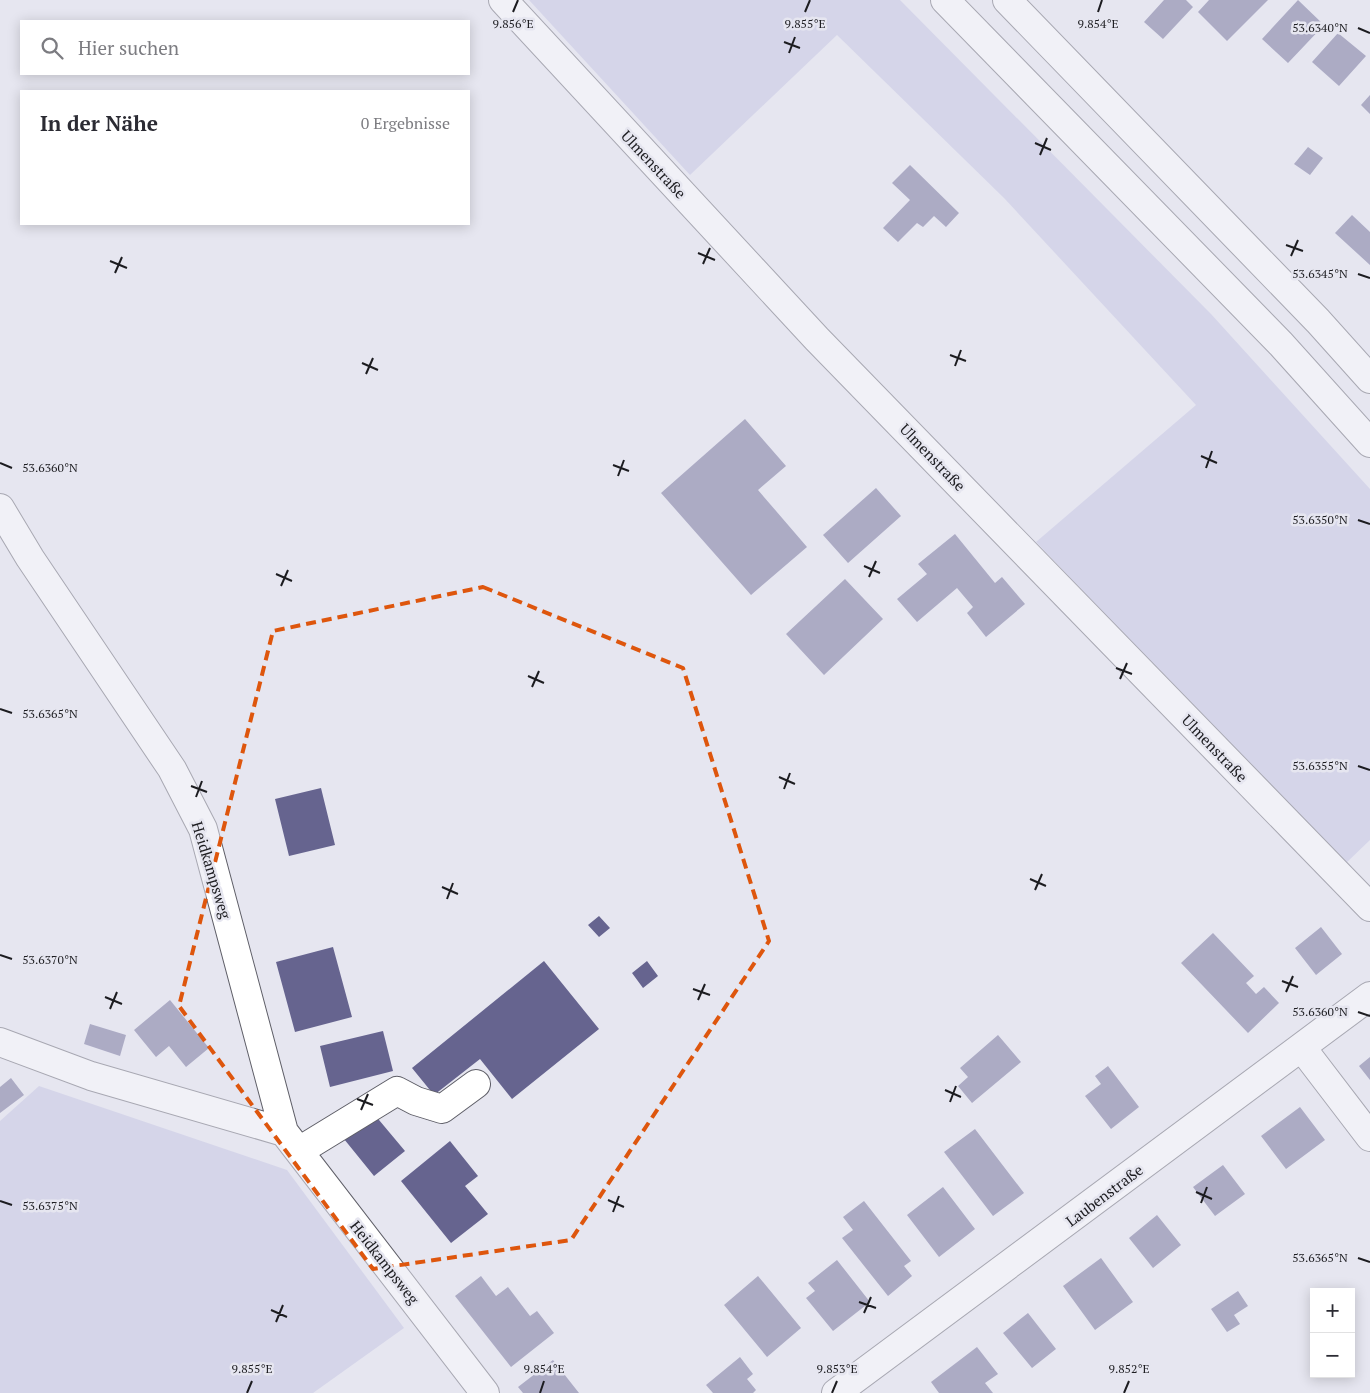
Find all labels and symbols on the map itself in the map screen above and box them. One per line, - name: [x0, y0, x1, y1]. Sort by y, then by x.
- text: 9.856°E: [492, 16, 534, 31]
- text: 9.855°E: [784, 16, 826, 31]
- text: 9.854°E: [1077, 16, 1119, 31]
- text: 53.6340°N: [1292, 20, 1348, 35]
- street label: Ulmenstraße: [617, 126, 691, 202]
- text: 53.6345°N: [1292, 266, 1348, 281]
- street label: Ulmenstraße: [896, 419, 970, 495]
- text: 53.6360°N: [22, 460, 78, 475]
- text: 53.6350°N: [1292, 512, 1348, 527]
- text: 53.6365°N: [22, 706, 78, 721]
- street label: Ulmenstraße: [1178, 710, 1252, 786]
- text: 53.6355°N: [1292, 758, 1348, 773]
- street label: Heidkampsweg: [188, 819, 237, 922]
- text: 53.6370°N: [22, 952, 78, 967]
- text: 53.6360°N: [1292, 1004, 1348, 1019]
- street label: Laubenstraße: [1061, 1159, 1147, 1231]
- text: 53.6375°N: [22, 1198, 78, 1213]
- street label: Heidkampsweg: [346, 1216, 425, 1309]
- text: 53.6365°N: [1292, 1250, 1348, 1265]
- text: 9.855°E: [231, 1361, 273, 1376]
- text: 9.854°E: [523, 1361, 565, 1376]
- text: 9.853°E: [816, 1361, 858, 1376]
- text: 9.852°E: [1108, 1361, 1150, 1376]

